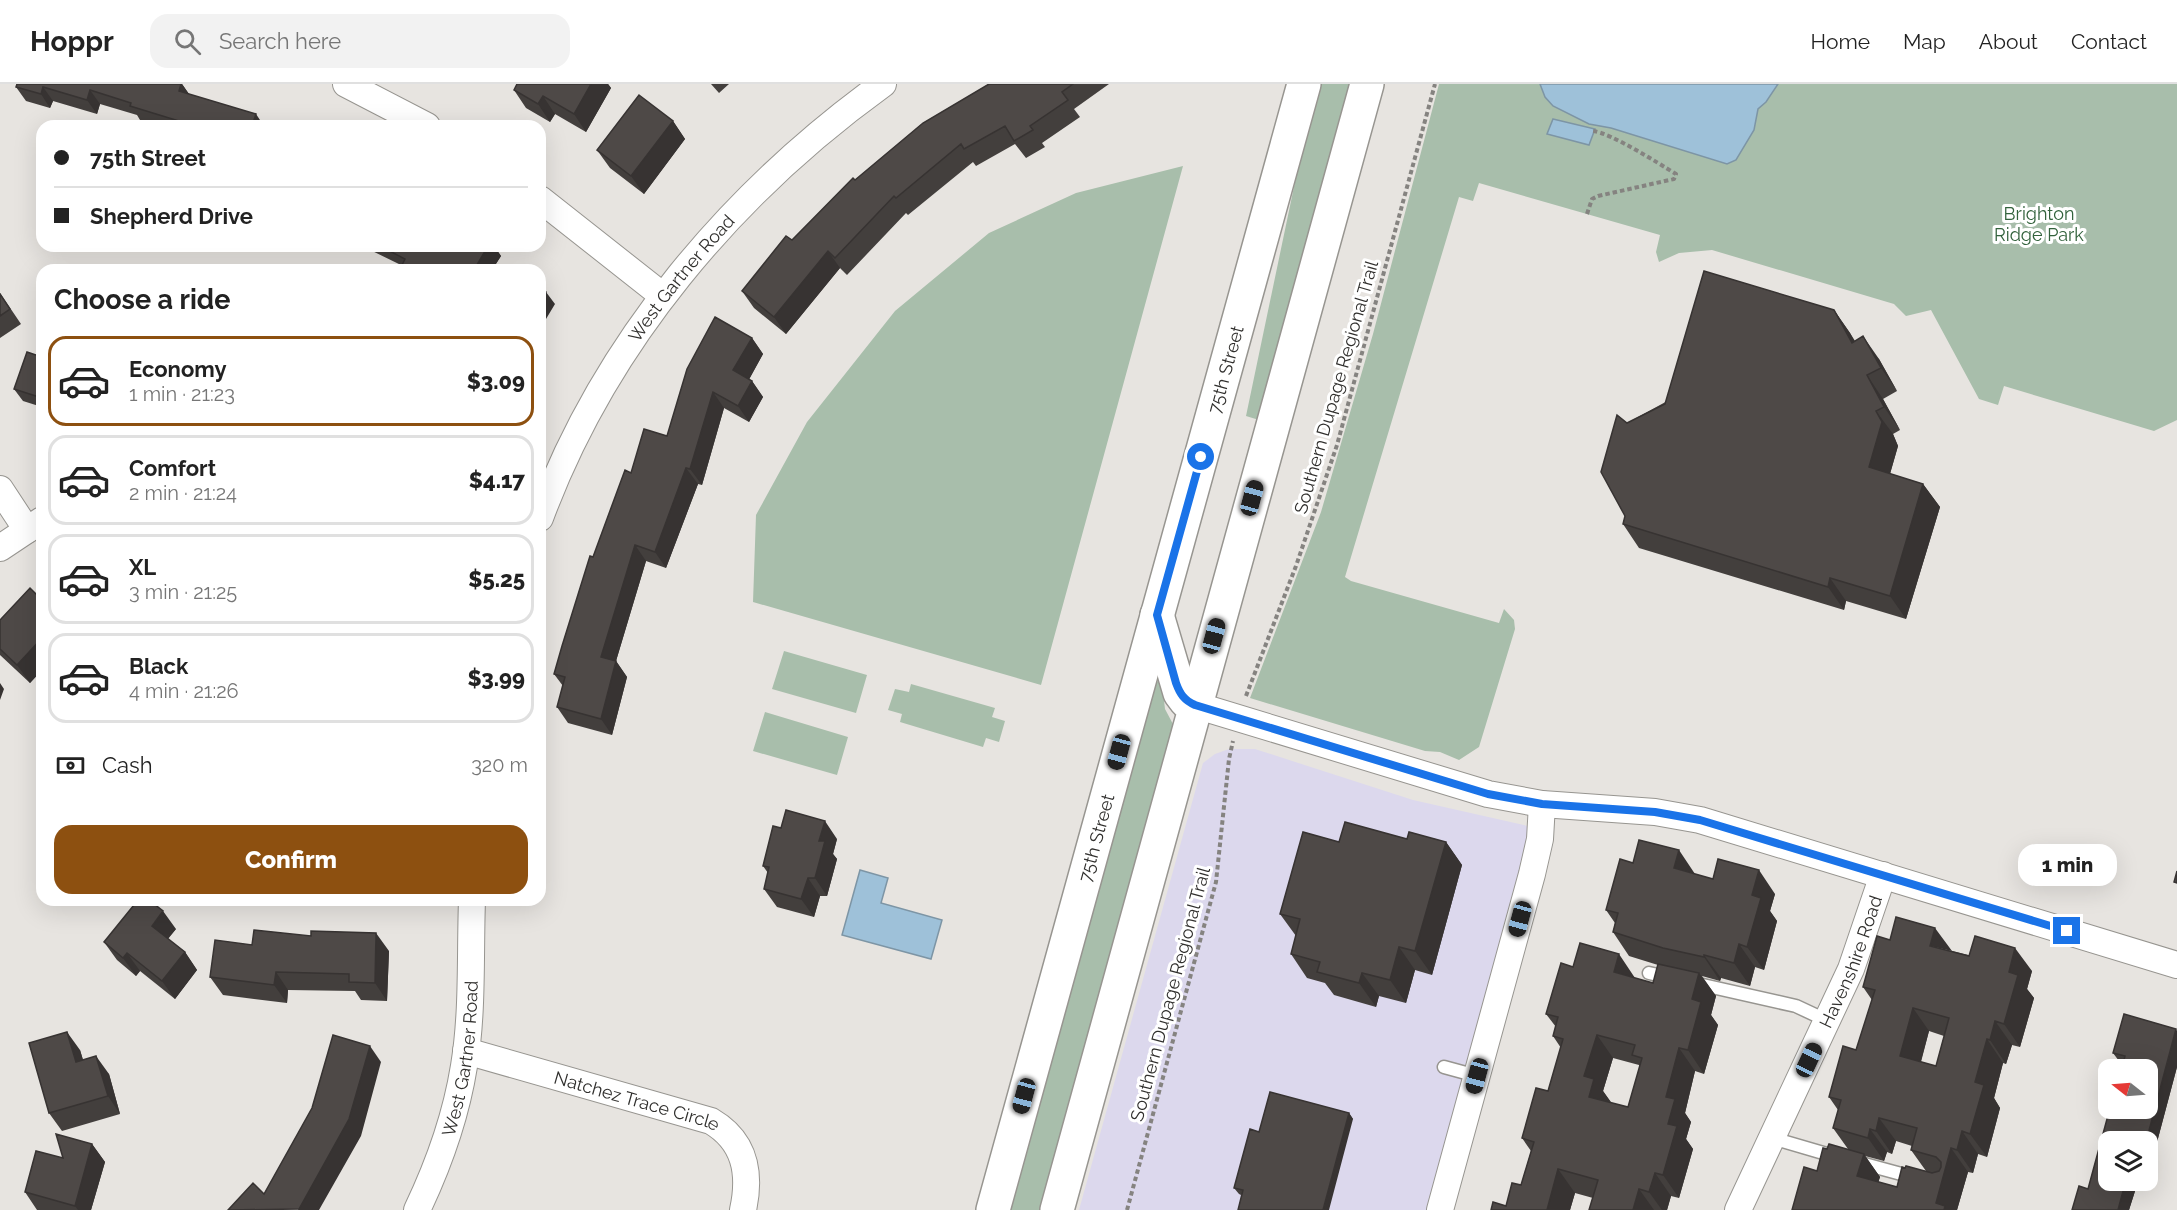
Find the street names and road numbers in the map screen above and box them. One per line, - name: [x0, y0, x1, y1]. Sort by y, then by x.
- street label: West Gartner Road: [623, 210, 738, 345]
- street label: Southern Dupage Regional Trail: [1290, 258, 1382, 516]
- street label: 75th Street: [1203, 323, 1247, 416]
- street label: 75th Street: [1074, 792, 1118, 884]
- street label: Southern Dupage Regional Trail: [1126, 864, 1214, 1123]
- street label: Havenshire Road: [1815, 893, 1886, 1031]
- street label: West Gartner Road: [437, 980, 481, 1139]
- street label: Natchez Trace Circle: [552, 1066, 725, 1135]

